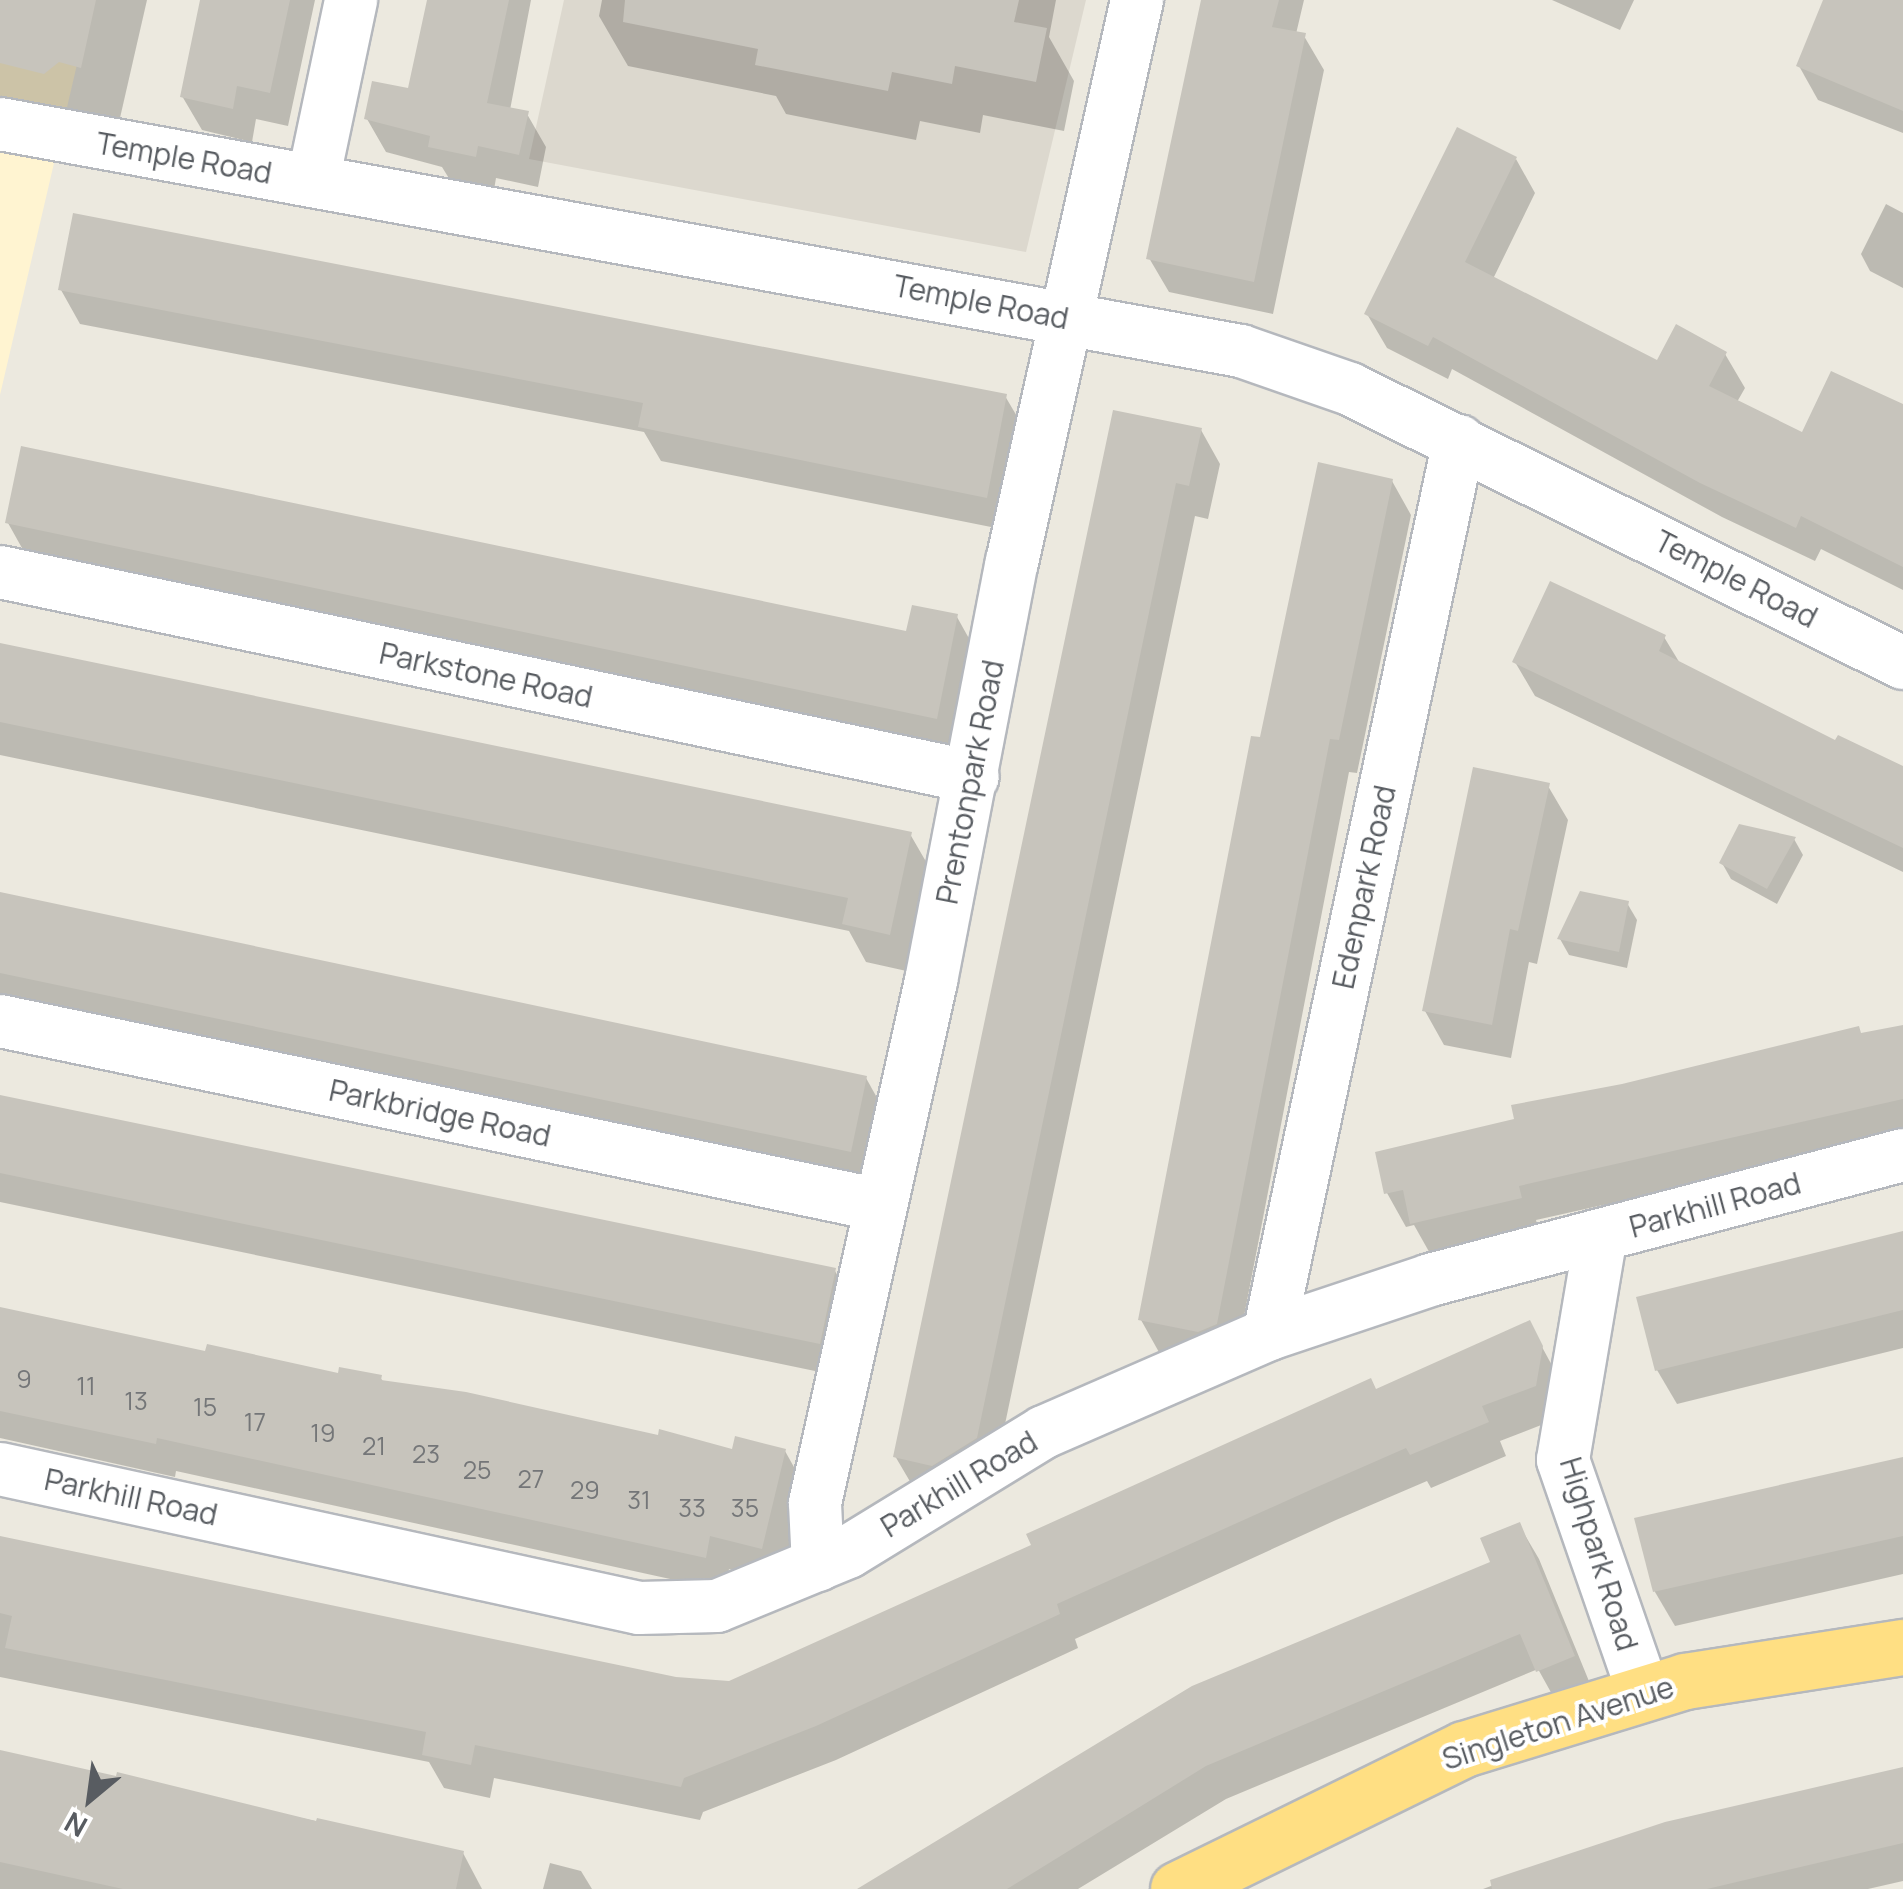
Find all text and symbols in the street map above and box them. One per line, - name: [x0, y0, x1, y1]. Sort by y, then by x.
- street label: Temple Road: [94, 125, 274, 191]
- street label: Temple Road: [890, 267, 1072, 337]
- street label: Temple Road: [1649, 523, 1823, 635]
- street label: Parkstone Road: [376, 635, 596, 715]
- street label: Prentonpark Road: [929, 657, 1011, 907]
- street label: Edenpark Road: [1325, 782, 1403, 992]
- street label: Parkbridge Road: [326, 1072, 554, 1154]
- street label: Parkhill Road: [1625, 1165, 1805, 1245]
- house number: 9: [16, 1364, 32, 1394]
- house number: 11: [76, 1371, 96, 1401]
- house number: 13: [124, 1386, 148, 1416]
- house number: 15: [193, 1392, 217, 1422]
- house number: 17: [244, 1407, 266, 1437]
- house number: 19: [310, 1418, 336, 1448]
- street label: Parkhill Road: [874, 1423, 1044, 1545]
- house number: 21: [362, 1431, 386, 1461]
- house number: 23: [412, 1439, 440, 1469]
- street label: Highpark Road: [1552, 1453, 1646, 1655]
- house number: 25: [463, 1455, 491, 1485]
- street label: Parkhill Road: [41, 1461, 221, 1533]
- house number: 27: [518, 1464, 544, 1494]
- house number: 29: [570, 1475, 600, 1505]
- house number: 31: [627, 1485, 651, 1515]
- house number: 33: [678, 1493, 706, 1523]
- house number: 35: [731, 1493, 759, 1523]
- street label: Singleton Avenue: [1438, 1669, 1678, 1777]
- north arrow: [40, 1749, 140, 1849]
- text: N: [57, 1804, 93, 1847]

